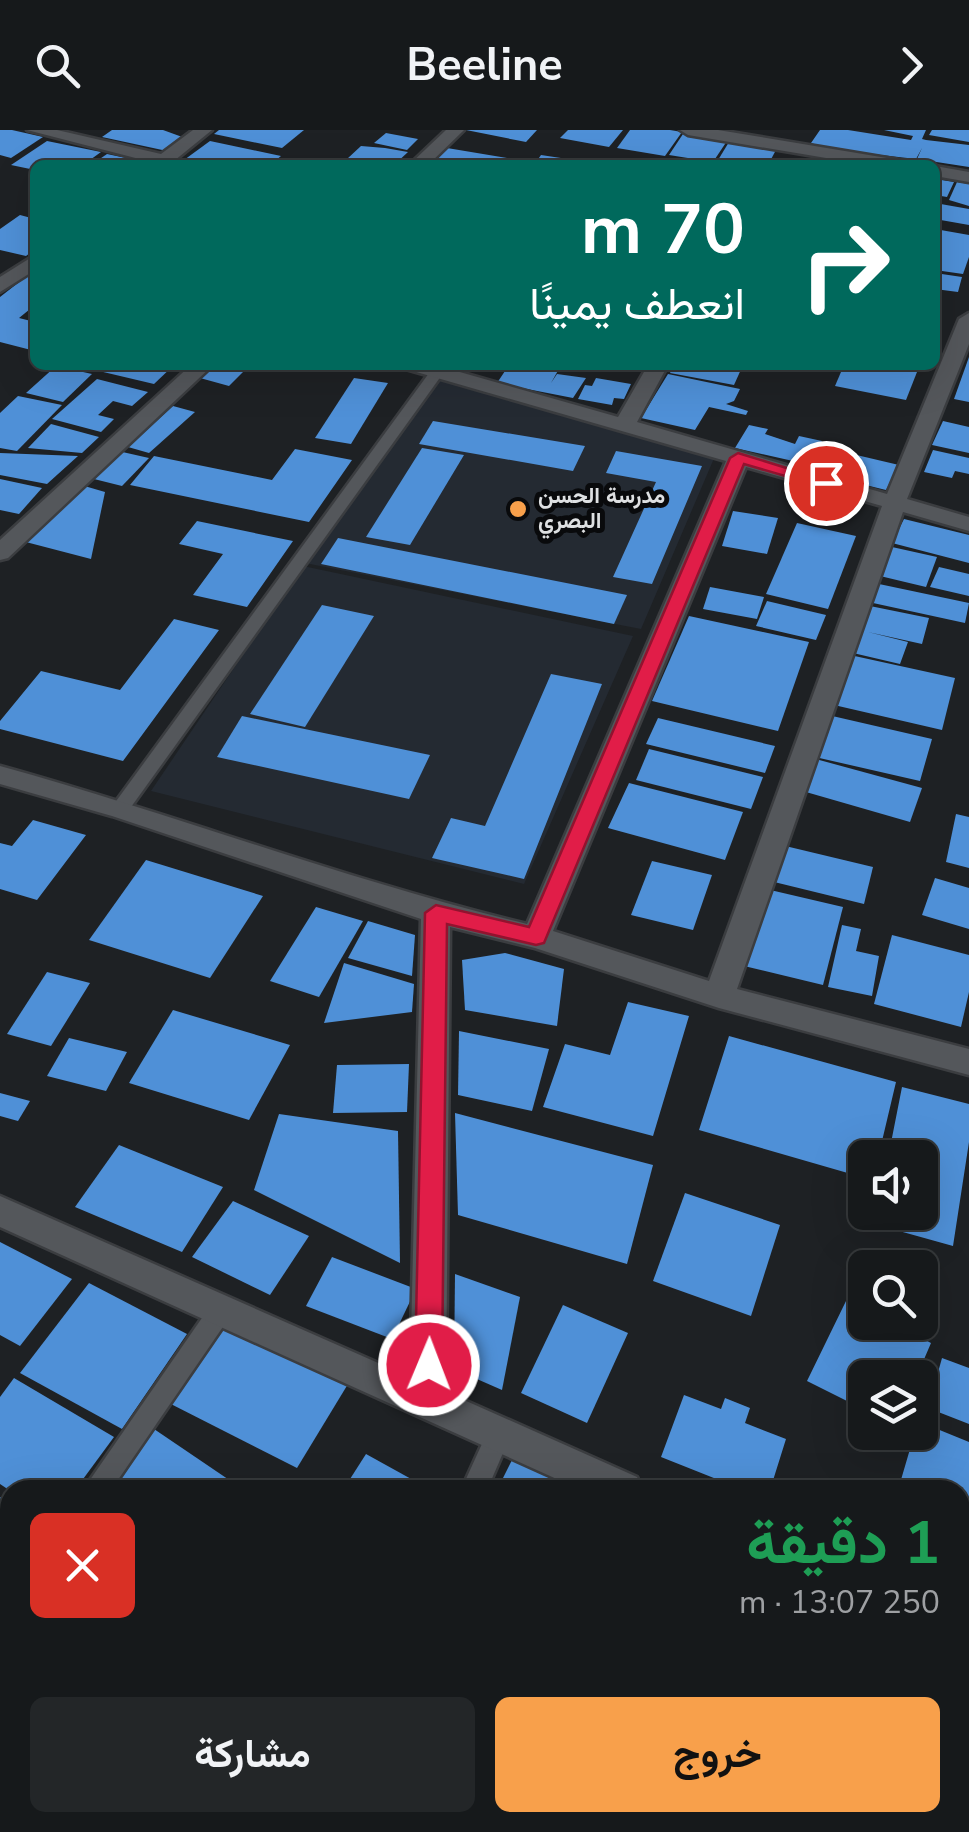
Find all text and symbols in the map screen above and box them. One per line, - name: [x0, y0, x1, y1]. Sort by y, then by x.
- text: Beeline: [406, 35, 563, 96]
- icon: search: [30, 38, 85, 93]
- icon: forward: [884, 38, 939, 93]
- text: 70 m: [581, 182, 745, 278]
- icon: right: [780, 200, 910, 330]
- text: انعطف يمينًا: [529, 274, 745, 335]
- pin: [784, 441, 869, 526]
- icon: arrive: [799, 456, 854, 511]
- place label: مدرسة الحسن البصري: [538, 481, 665, 539]
- marker: مدرسة الحسن البصري: [507, 498, 529, 520]
- map controls: [848, 1140, 938, 1450]
- button: sound: [848, 1140, 938, 1230]
- button: search: [848, 1250, 938, 1340]
- position arrow: [377, 1313, 481, 1417]
- button: layers: [848, 1360, 938, 1450]
- text: 1 دقيقة: [746, 1502, 940, 1584]
- button: close: [30, 1513, 135, 1618]
- text: 250 m · 13:07: [739, 1581, 940, 1624]
- button: مشاركة: [30, 1697, 475, 1812]
- button: خروج: [495, 1697, 940, 1812]

